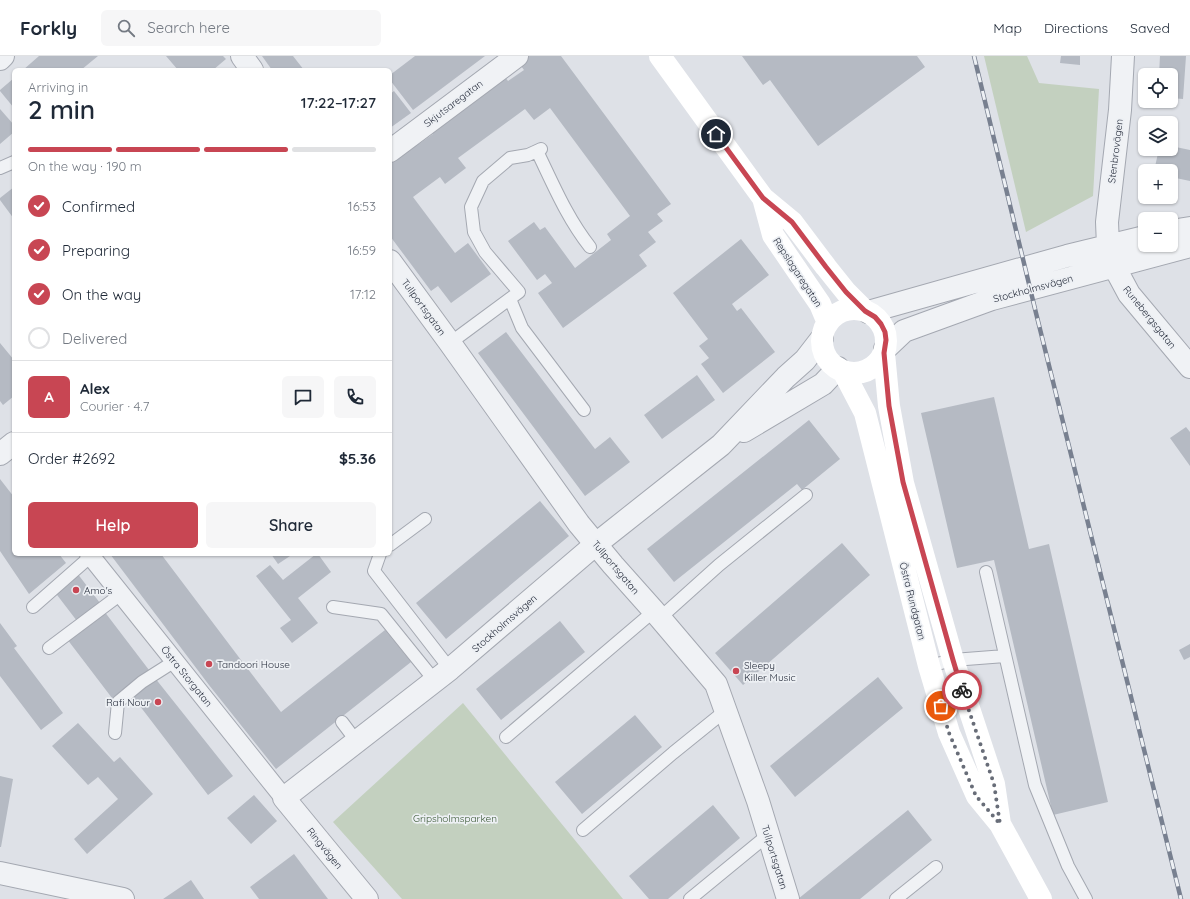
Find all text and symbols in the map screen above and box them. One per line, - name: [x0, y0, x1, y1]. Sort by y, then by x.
- search box: [101, 10, 381, 46]
- text: Forkly: [20, 16, 77, 40]
- icon: search: [115, 17, 137, 39]
- text: Search here: [147, 18, 230, 37]
- text: Map: [993, 19, 1022, 37]
- text: Directions: [1044, 19, 1108, 37]
- text: Saved: [1130, 19, 1170, 37]
- map controls: [1138, 68, 1178, 252]
- button: locate: [1138, 68, 1178, 108]
- street label: Skjutsaregatan: [421, 77, 485, 130]
- text: Arriving in: [28, 79, 88, 95]
- text: 2 min: [28, 93, 95, 126]
- text: 17:22–17:27: [301, 93, 376, 112]
- button: layers: [1138, 116, 1178, 156]
- pin: [699, 117, 733, 151]
- street label: Stenbrovägen: [1105, 118, 1126, 184]
- icon: home: [705, 123, 727, 145]
- text: On the way · 190 m: [28, 158, 142, 174]
- button: +: [1138, 164, 1178, 204]
- icon: check: [28, 195, 50, 217]
- text: Confirmed: [62, 197, 135, 216]
- text: 16:53: [348, 198, 376, 214]
- button: −: [1138, 212, 1178, 252]
- street label: Repslagaregatan: [770, 235, 825, 310]
- icon: check: [28, 239, 50, 261]
- text: Preparing: [62, 241, 130, 260]
- text: 16:59: [347, 242, 376, 258]
- street label: Stockholmsvägen: [992, 272, 1074, 305]
- street label: Tullportsgatan: [399, 276, 448, 338]
- icon: check: [28, 283, 50, 305]
- street label: Runebergsgatan: [1120, 283, 1179, 352]
- text: On the way: [62, 285, 141, 304]
- text: 17:12: [350, 286, 376, 302]
- text: Delivered: [62, 329, 127, 348]
- button: chat: [282, 376, 324, 418]
- button: phone: [334, 376, 376, 418]
- text: Alex: [80, 379, 110, 398]
- text: A: [44, 387, 54, 406]
- text: Courier · 4.7: [80, 398, 149, 414]
- text: Order #2692: [28, 449, 115, 468]
- text: $5.36: [339, 449, 376, 468]
- button: Help: [28, 502, 198, 548]
- button: Share: [206, 502, 376, 548]
- street label: Tullportsgatan: [589, 538, 642, 597]
- street label: Östra Rundgatan: [897, 561, 928, 641]
- place label: Amo's: [84, 584, 113, 597]
- marker: Amo's: [71, 585, 81, 595]
- street label: Stockholmsvägen: [469, 592, 540, 655]
- street label: Östra Storgatan: [158, 643, 215, 709]
- place label: Tandoori House: [217, 658, 290, 671]
- marker: Tandoori House: [204, 659, 214, 669]
- place label: Sleepy Killer Music: [744, 659, 796, 684]
- marker: Sleepy Killer Music: [731, 666, 741, 676]
- courier: [942, 670, 982, 710]
- icon: bike: [951, 679, 973, 701]
- pin: [924, 689, 958, 723]
- icon: bag: [930, 695, 952, 717]
- place label: Rafi Nour: [106, 696, 150, 709]
- marker: Rafi Nour: [153, 697, 163, 707]
- park label: Gripsholmsparken: [413, 812, 497, 825]
- street label: Tullportsgatan: [759, 823, 791, 891]
- street label: Ringvägen: [304, 825, 345, 872]

